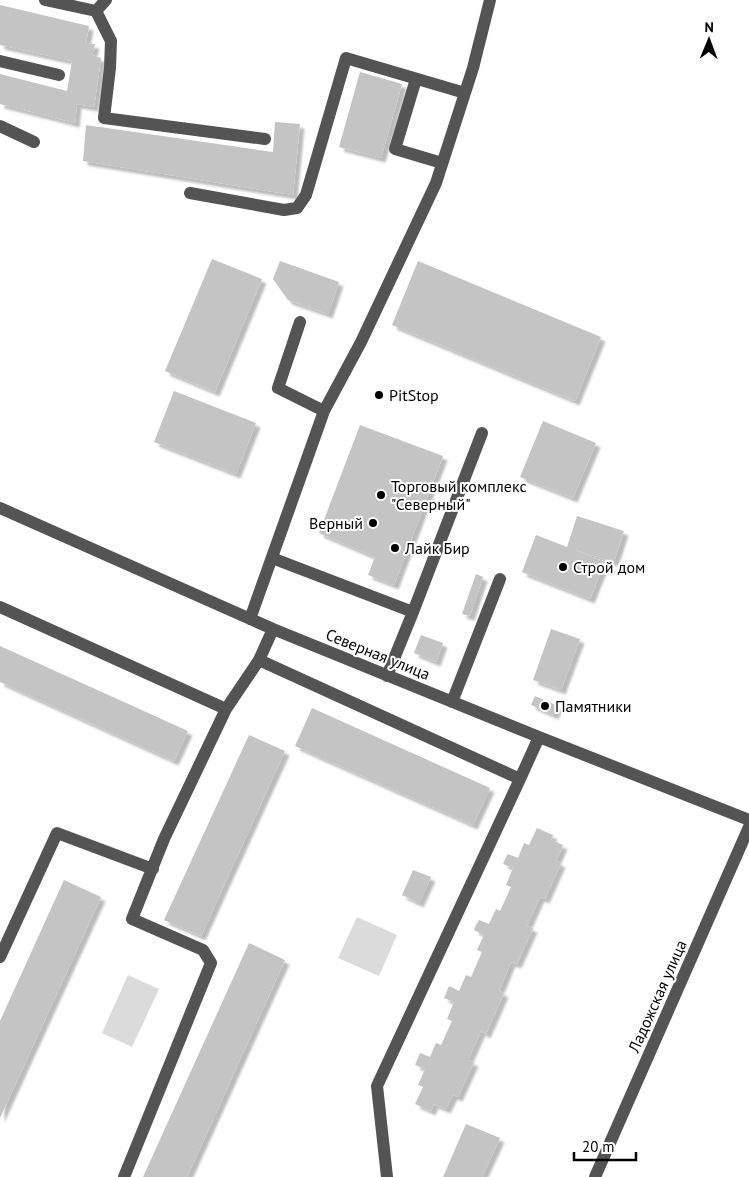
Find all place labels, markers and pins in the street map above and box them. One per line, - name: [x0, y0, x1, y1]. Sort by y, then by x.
- place label: PitStop: [389, 385, 439, 405]
- marker: PitStop: [373, 389, 385, 401]
- place label: Торговый комплекс "Северный": [391, 476, 527, 514]
- marker: Торговый комплекс "Северный": [375, 489, 387, 501]
- place label: Верный: [309, 513, 363, 533]
- marker: Верный: [367, 517, 379, 529]
- place label: Лайк Бир: [404, 538, 470, 558]
- marker: Лайк Бир: [389, 542, 401, 554]
- place label: Строй дом: [573, 557, 645, 577]
- marker: Строй дом: [557, 561, 569, 573]
- place label: Памятники: [555, 696, 632, 716]
- marker: Памятники: [539, 700, 551, 712]

